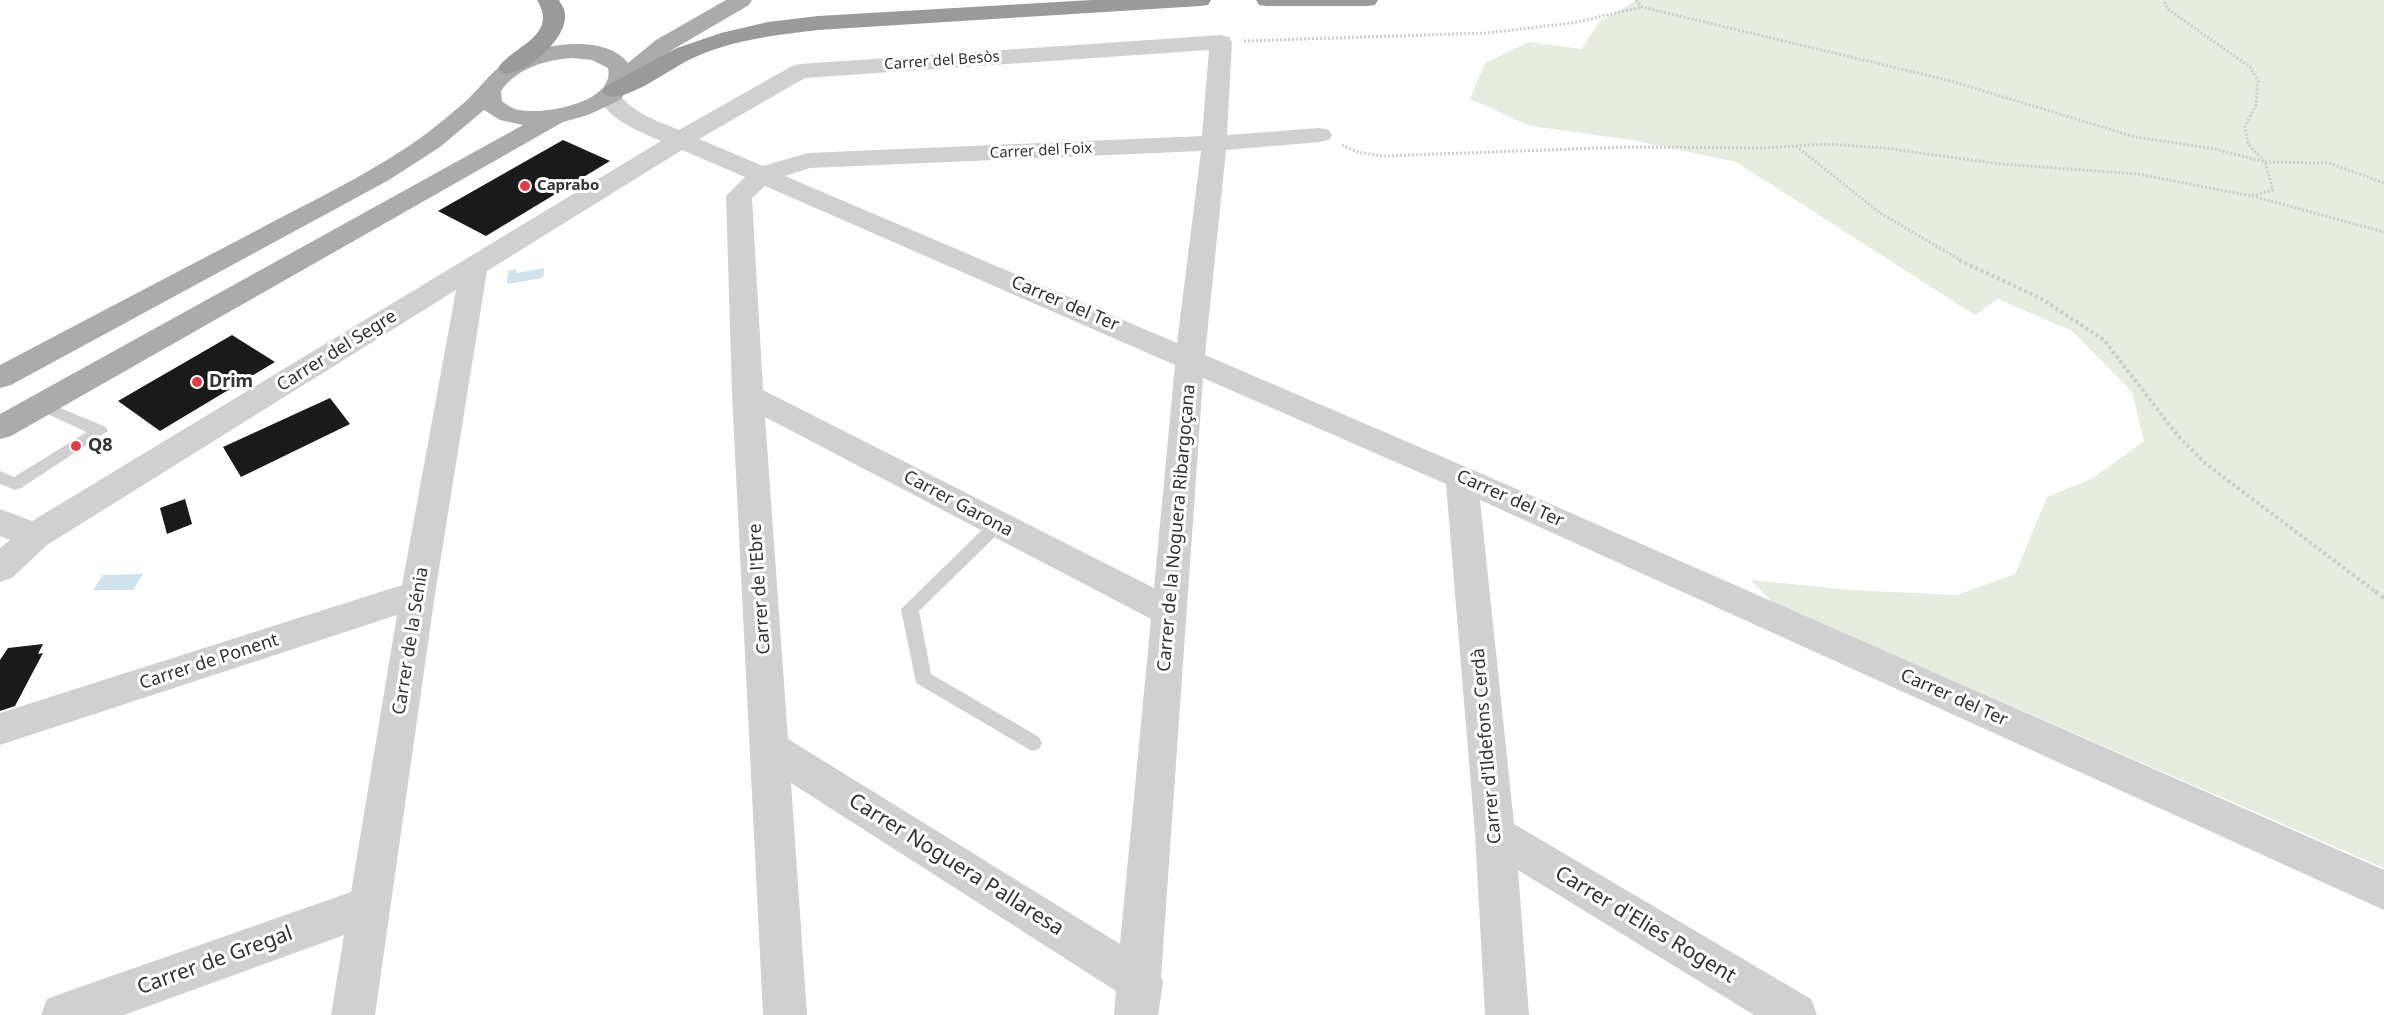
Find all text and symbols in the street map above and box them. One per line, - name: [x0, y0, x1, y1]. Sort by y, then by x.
- street label: Carrer del Besòs: [884, 48, 1000, 74]
- street label: Carrer del Foix: [989, 139, 1093, 163]
- place label: Caprabo: [537, 177, 599, 195]
- marker: Caprabo: [518, 179, 532, 193]
- street label: Carrer del Ter: [1008, 272, 1122, 336]
- street label: Carrer del Segre: [273, 306, 401, 396]
- place label: Drim: [209, 371, 253, 393]
- marker: Drim: [190, 375, 204, 389]
- street label: Carrer de la Noguera Ribargoçana: [1154, 383, 1200, 673]
- place label: Q8: [88, 435, 113, 457]
- marker: Q8: [69, 439, 83, 453]
- street label: Carrer Garona: [900, 466, 1016, 542]
- street label: Carrer del Ter: [1453, 466, 1567, 532]
- street label: Carrer de l'Ebre: [745, 523, 775, 655]
- street label: Carrer de la Sénia: [389, 565, 433, 717]
- street label: Carrer de Ponent: [137, 629, 281, 695]
- street label: Carrer d'Ildefons Cerdà: [1468, 647, 1506, 845]
- street label: Carrer del Ter: [1897, 665, 2011, 731]
- street label: Carrer Noguera Pallaresa: [844, 788, 1068, 942]
- street label: Carrer d'Elies Rogent: [1550, 861, 1740, 989]
- street label: Carrer de Gregal: [134, 921, 296, 1001]

